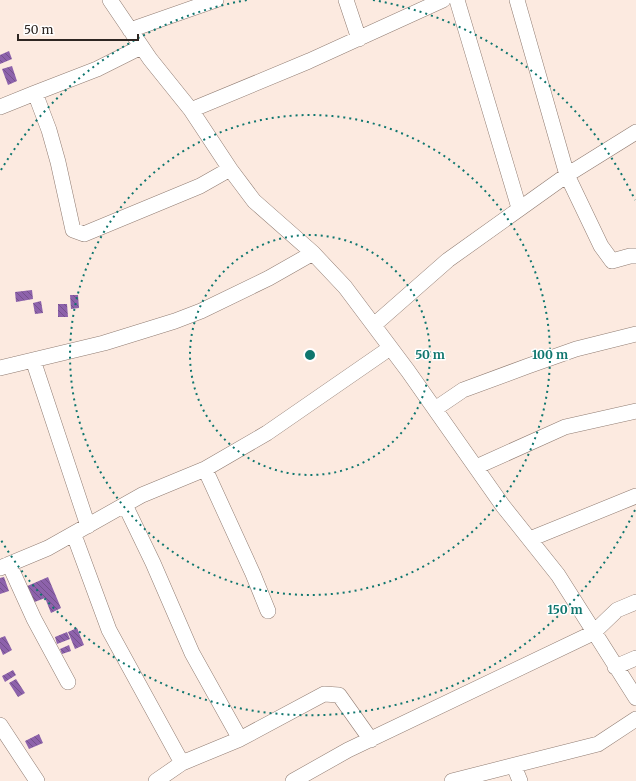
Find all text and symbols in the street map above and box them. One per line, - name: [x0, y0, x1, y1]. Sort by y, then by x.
- scale bar: [18, 16, 138, 42]
- text: 50 m: [24, 22, 53, 37]
- text: 50 m: [415, 347, 445, 362]
- text: 100 m: [532, 347, 568, 362]
- centre of rings: [303, 348, 317, 362]
- text: 150 m: [548, 602, 583, 617]

